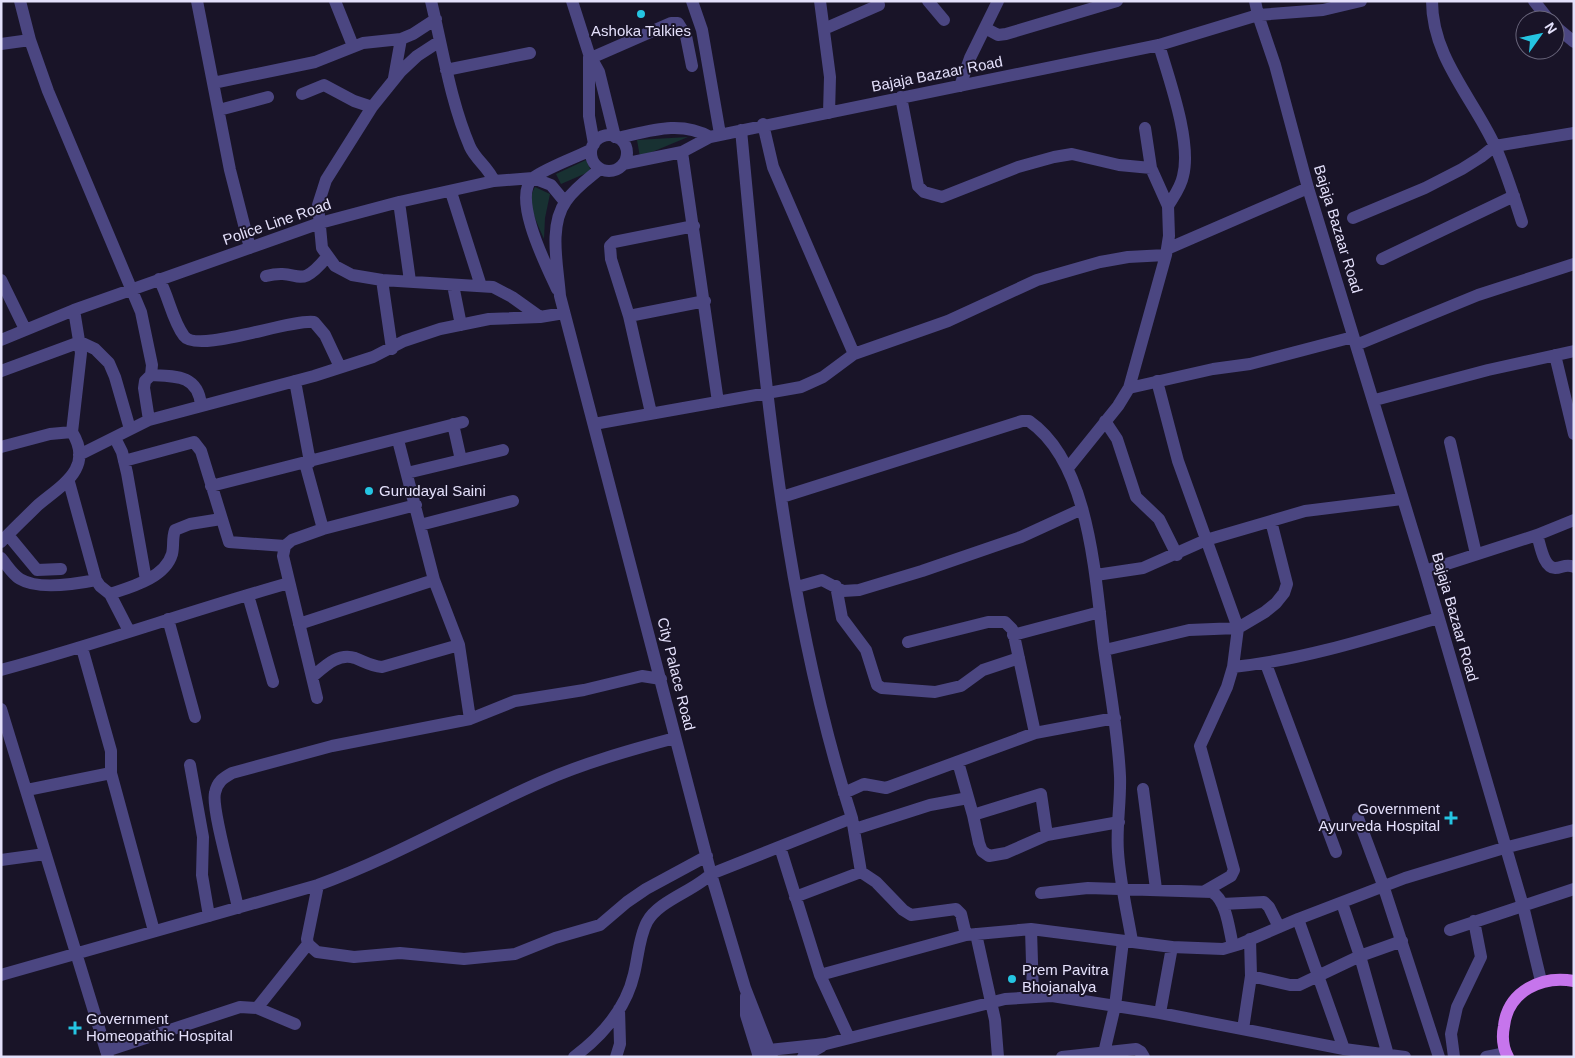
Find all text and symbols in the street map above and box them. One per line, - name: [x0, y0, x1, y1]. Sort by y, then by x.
- marker: Ashoka Talkies: [635, 8, 647, 20]
- north arrow: [1515, 10, 1565, 60]
- text: N: [1541, 19, 1560, 37]
- place label: Ashoka Talkies: [591, 22, 691, 39]
- street label: Bajaja Bazaar Road: [870, 52, 1004, 95]
- street label: Bajaja Bazaar Road: [1311, 163, 1366, 295]
- street label: Police Line Road: [220, 195, 333, 248]
- place label: Gurudayal Saini: [379, 482, 486, 499]
- marker: Gurudayal Saini: [363, 485, 375, 497]
- street label: Bajaja Bazaar Road: [1429, 550, 1482, 683]
- street label: City Palace Road: [654, 616, 699, 732]
- place label: Government Ayurveda Hospital: [1319, 800, 1441, 834]
- marker: Government Ayurveda Hospital: [1444, 811, 1458, 825]
- place label: Prem Pavitra Bhojanalya: [1022, 961, 1109, 995]
- marker: Prem Pavitra Bhojanalya: [1006, 973, 1018, 985]
- place label: Government Homeopathic Hospital: [86, 1010, 233, 1044]
- marker: Government Homeopathic Hospital: [68, 1021, 82, 1035]

